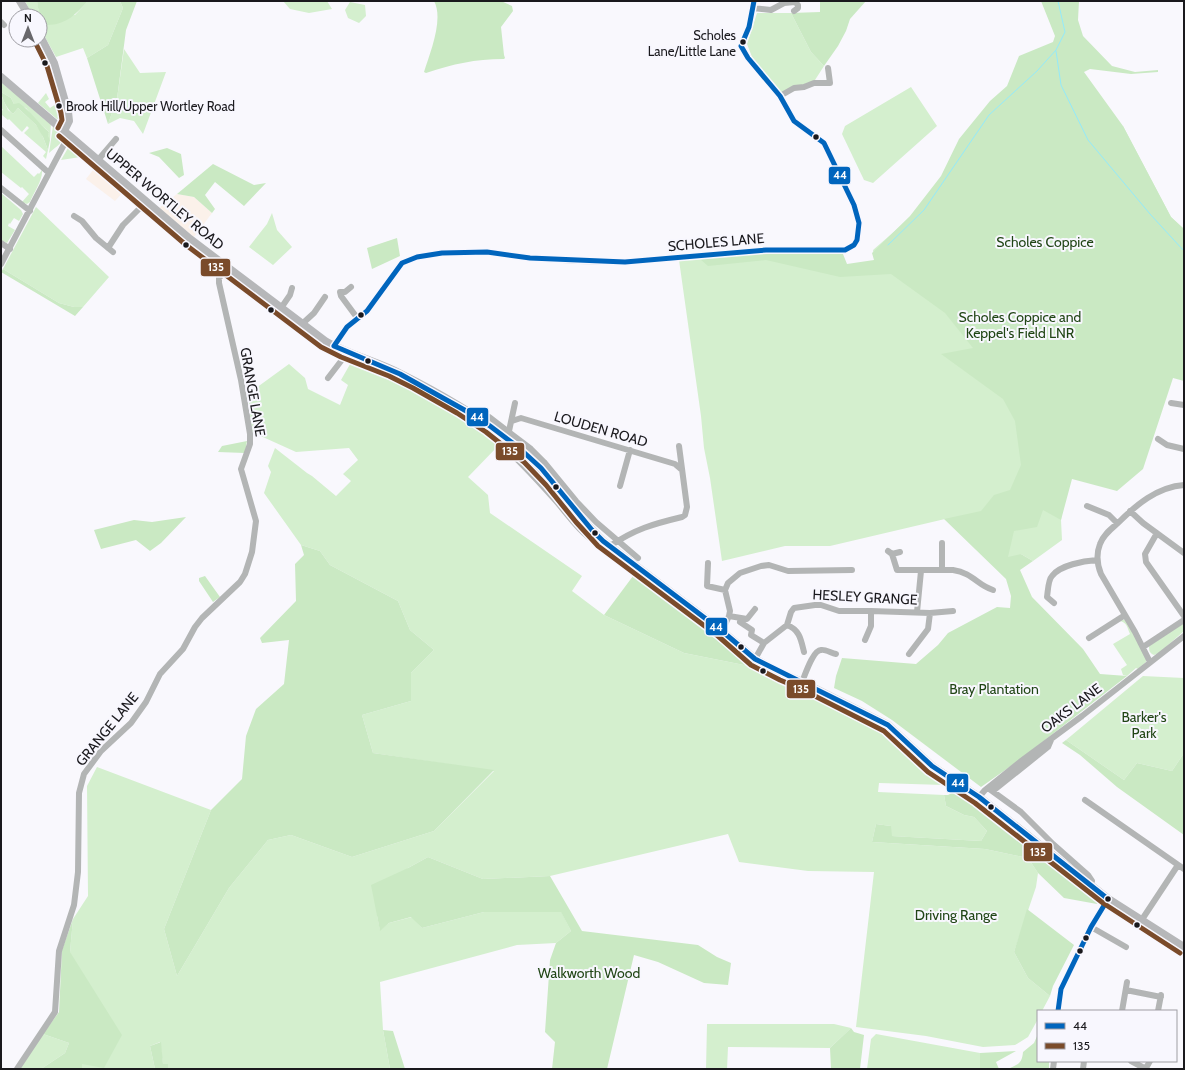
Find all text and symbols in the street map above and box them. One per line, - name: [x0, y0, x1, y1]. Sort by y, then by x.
- north arrow: [8, 8, 48, 48]
- text: N: [24, 11, 32, 25]
- place label: Scholes Lane/Little Lane: [648, 27, 737, 59]
- marker: Scholes Lane/Little Lane: [738, 37, 748, 47]
- unlabelled marker: [40, 58, 50, 68]
- place label: Brook Hill/Upper Wortley Road: [66, 98, 235, 114]
- marker: Brook Hill/Upper Wortley Road: [54, 101, 64, 111]
- unlabelled marker: [811, 132, 821, 142]
- street label: UPPER WORTLEY ROAD: [102, 144, 228, 254]
- line badge: 44: [828, 166, 851, 185]
- text: 44: [833, 168, 847, 182]
- street label: SCHOLES LANE: [667, 229, 765, 255]
- park label: Scholes Coppice: [996, 233, 1094, 251]
- unlabelled marker: [181, 240, 191, 250]
- line badge: 135: [200, 258, 231, 277]
- text: 135: [208, 260, 224, 274]
- unlabelled marker: [266, 305, 276, 315]
- park label: Scholes Coppice and Keppel's Field LNR: [959, 308, 1081, 342]
- unlabelled marker: [356, 310, 366, 320]
- street label: GRANGE LANE: [236, 346, 270, 438]
- unlabelled marker: [363, 356, 373, 366]
- line badge: 44: [466, 407, 489, 427]
- street label: LOUDEN ROAD: [552, 407, 650, 451]
- text: 44: [470, 410, 484, 424]
- line badge: 135: [495, 442, 525, 461]
- text: 135: [502, 444, 518, 458]
- unlabelled marker: [551, 482, 561, 492]
- unlabelled marker: [590, 528, 600, 538]
- street label: HESLEY GRANGE: [812, 585, 918, 609]
- line badge: 44: [705, 617, 728, 636]
- text: 44: [709, 620, 723, 634]
- unlabelled marker: [736, 642, 746, 652]
- unlabelled marker: [758, 666, 768, 676]
- line badge: 135: [786, 679, 816, 699]
- street label: OAKS LANE: [1037, 679, 1105, 737]
- park label: Bray Plantation: [949, 680, 1039, 698]
- text: 135: [793, 682, 809, 696]
- street label: GRANGE LANE: [72, 688, 142, 770]
- park label: Barker's Park: [1121, 708, 1167, 742]
- line badge: 44: [946, 773, 969, 793]
- text: 44: [951, 776, 965, 790]
- unlabelled marker: [986, 802, 996, 812]
- line badge: 135: [1023, 842, 1053, 862]
- text: 135: [1030, 845, 1046, 859]
- unlabelled marker: [1103, 894, 1113, 904]
- park label: Driving Range: [915, 906, 997, 924]
- unlabelled marker: [1132, 920, 1142, 930]
- unlabelled marker: [1081, 933, 1091, 943]
- unlabelled marker: [1075, 946, 1085, 956]
- park label: Walkworth Wood: [538, 964, 640, 982]
- legend: [1037, 1010, 1177, 1062]
- text: 44: [1073, 1018, 1087, 1033]
- text: 135: [1073, 1038, 1090, 1053]

